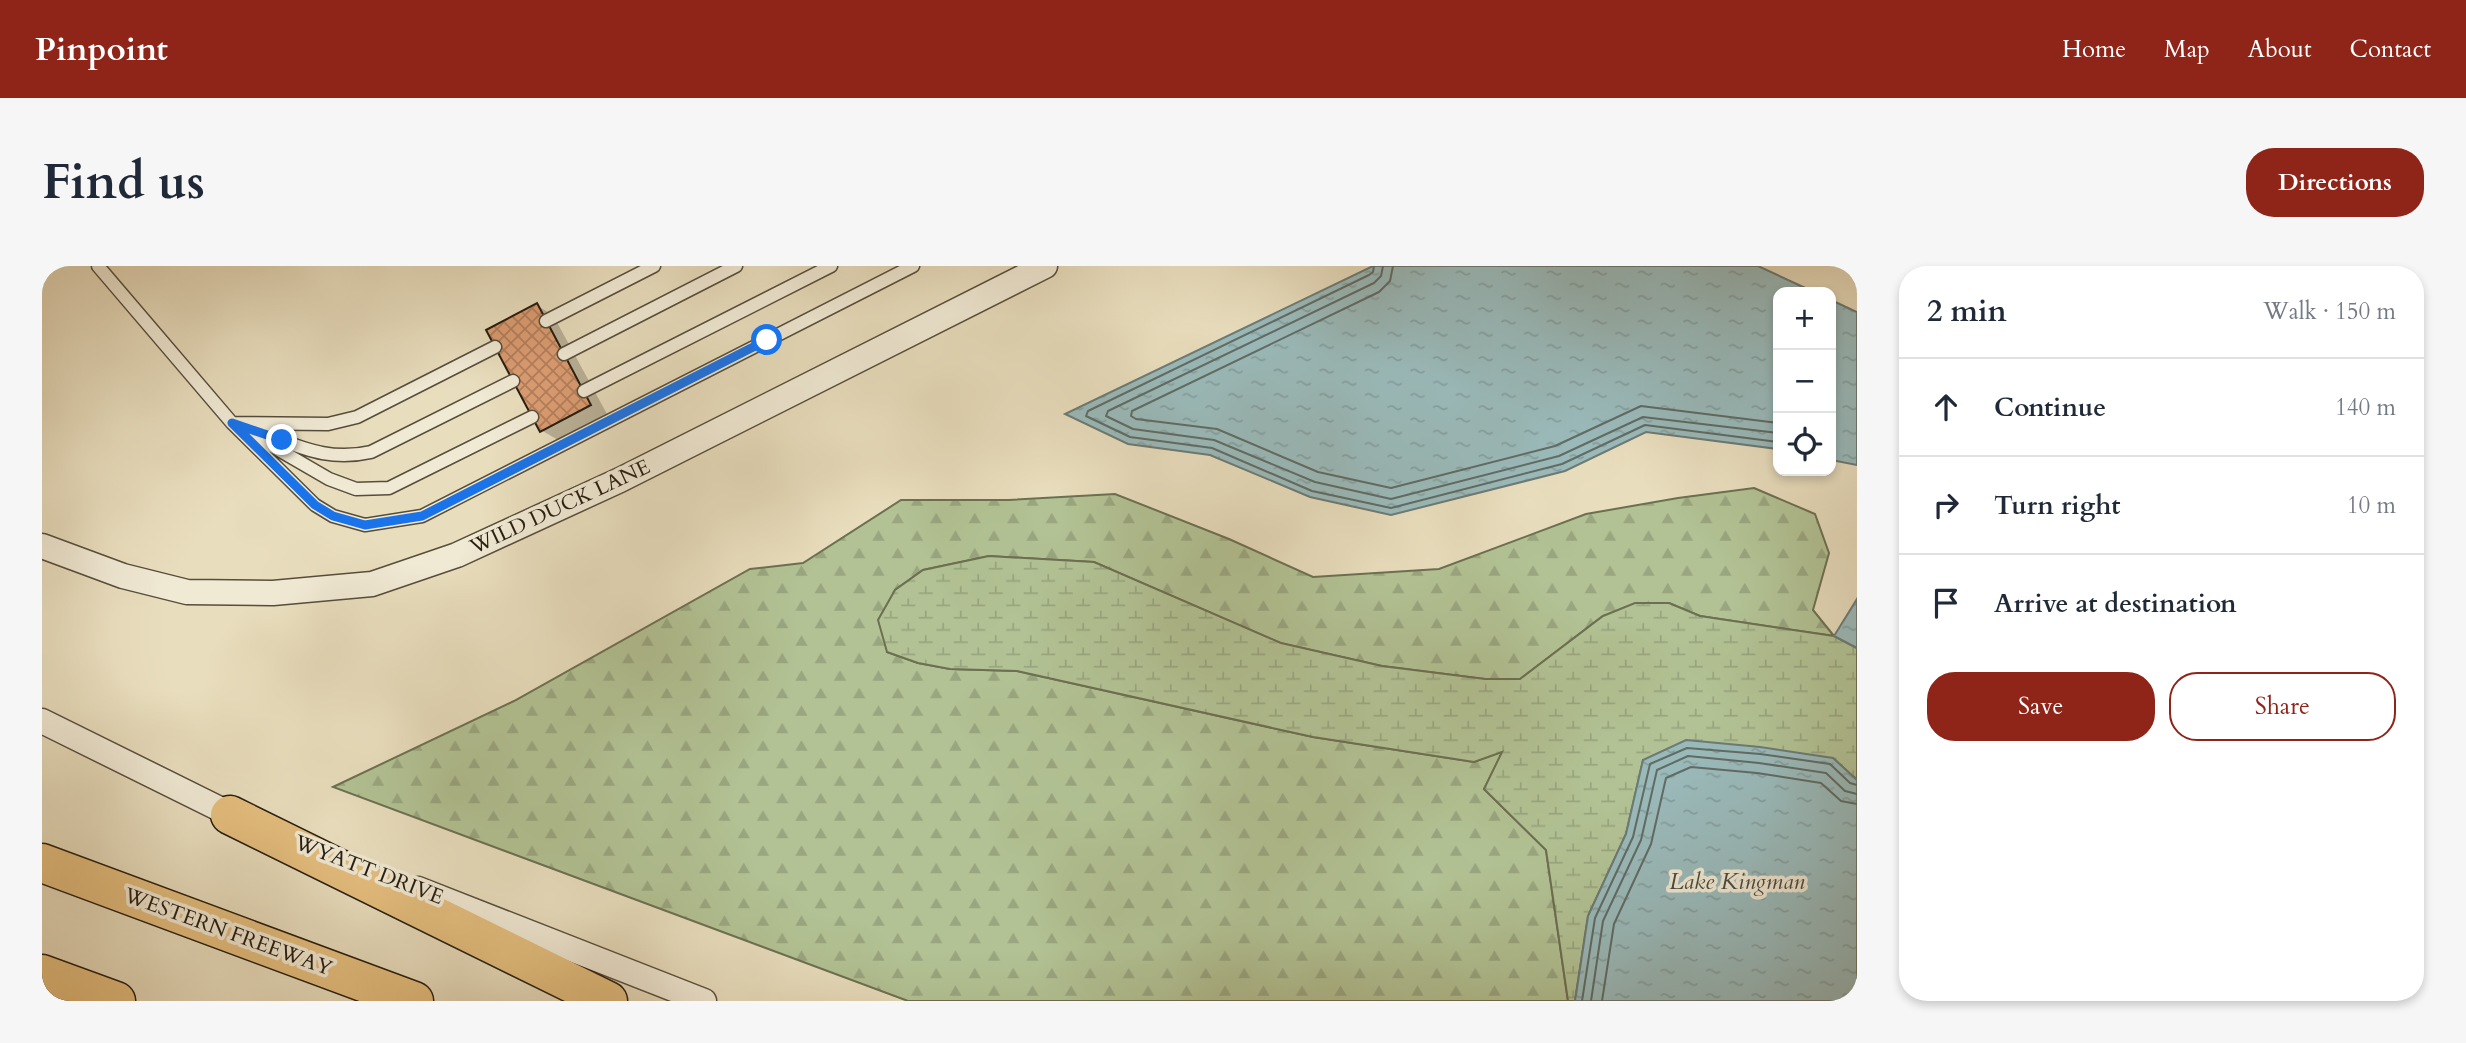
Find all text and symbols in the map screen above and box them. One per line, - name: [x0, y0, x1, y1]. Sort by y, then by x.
- text: Pinpoint: [35, 27, 168, 72]
- text: Home: [2062, 33, 2126, 66]
- text: Map: [2164, 33, 2210, 66]
- text: About: [2248, 33, 2312, 66]
- text: Contact: [2350, 33, 2431, 66]
- button: Directions: [2246, 148, 2424, 217]
- text: Find us: [42, 149, 205, 216]
- map controls: [1773, 287, 1836, 476]
- button: +: [1773, 287, 1836, 350]
- text: 2 min: [1927, 291, 2007, 332]
- text: Walk · 150 m: [2263, 296, 2396, 327]
- route start: [751, 324, 782, 355]
- button: −: [1773, 350, 1836, 413]
- icon: ahead: [1927, 388, 1965, 426]
- text: Continue: [1994, 390, 2106, 425]
- text: 140 m: [2335, 392, 2396, 423]
- button: locate: [1773, 413, 1836, 476]
- route end: [266, 424, 297, 455]
- street label: WILD DUCK LANE: [464, 452, 655, 562]
- icon: right: [1927, 486, 1965, 524]
- text: Turn right: [1994, 488, 2121, 523]
- text: 10 m: [2347, 490, 2396, 521]
- icon: arrive: [1927, 584, 1965, 622]
- text: Arrive at destination: [1994, 586, 2237, 621]
- button: Save: [1927, 672, 2155, 741]
- button: Share: [2169, 672, 2396, 741]
- street label: WYATT DRIVE: [289, 828, 448, 912]
- water label: Lake Kingman: [1669, 866, 1806, 897]
- street label: WESTERN FREEWAY: [119, 881, 336, 983]

